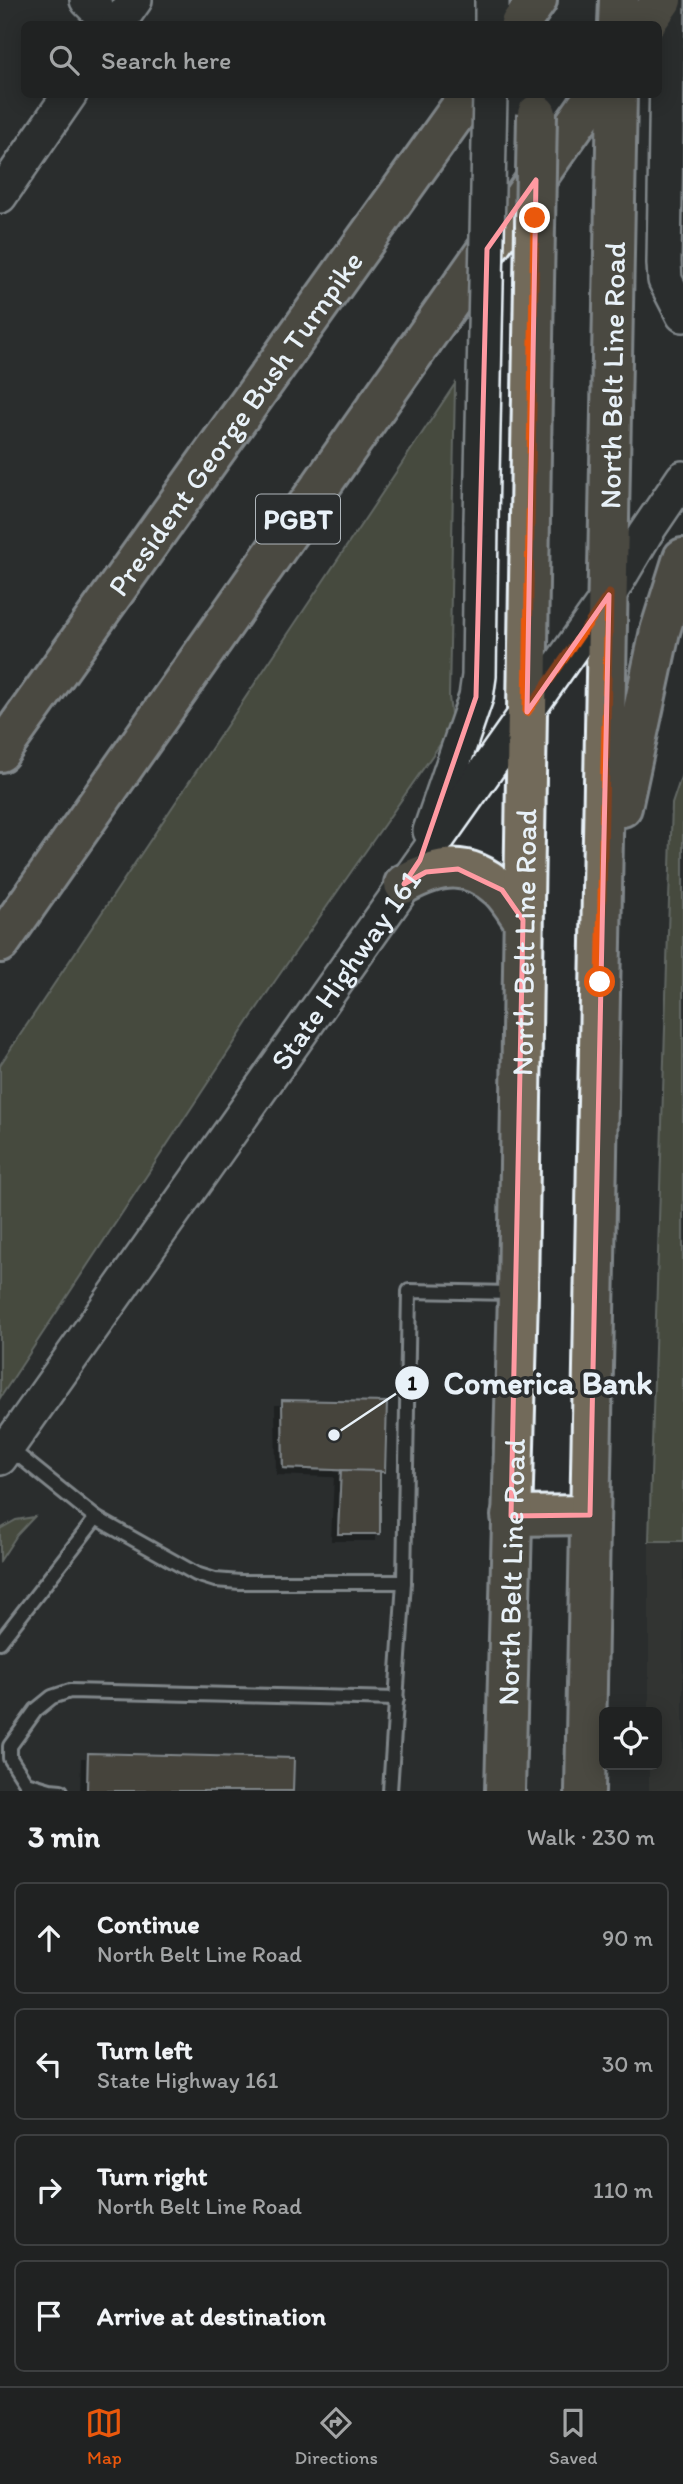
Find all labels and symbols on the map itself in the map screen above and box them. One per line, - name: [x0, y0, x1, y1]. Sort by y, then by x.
- route end: [519, 202, 550, 233]
- street label: North Belt Line Road: [591, 241, 633, 509]
- street label: President George Bush Turnpike: [99, 244, 371, 603]
- road number: PGBT: [256, 494, 340, 544]
- street label: North Belt Line Road: [503, 808, 544, 1076]
- street label: State Highway 161: [262, 862, 428, 1077]
- route start: [584, 966, 615, 997]
- callout: Comerica Bank: [394, 1356, 667, 1409]
- text: Comerica Bank: [444, 1364, 652, 1402]
- text: 1: [407, 1370, 417, 1395]
- street label: North Belt Line Road: [489, 1437, 533, 1706]

